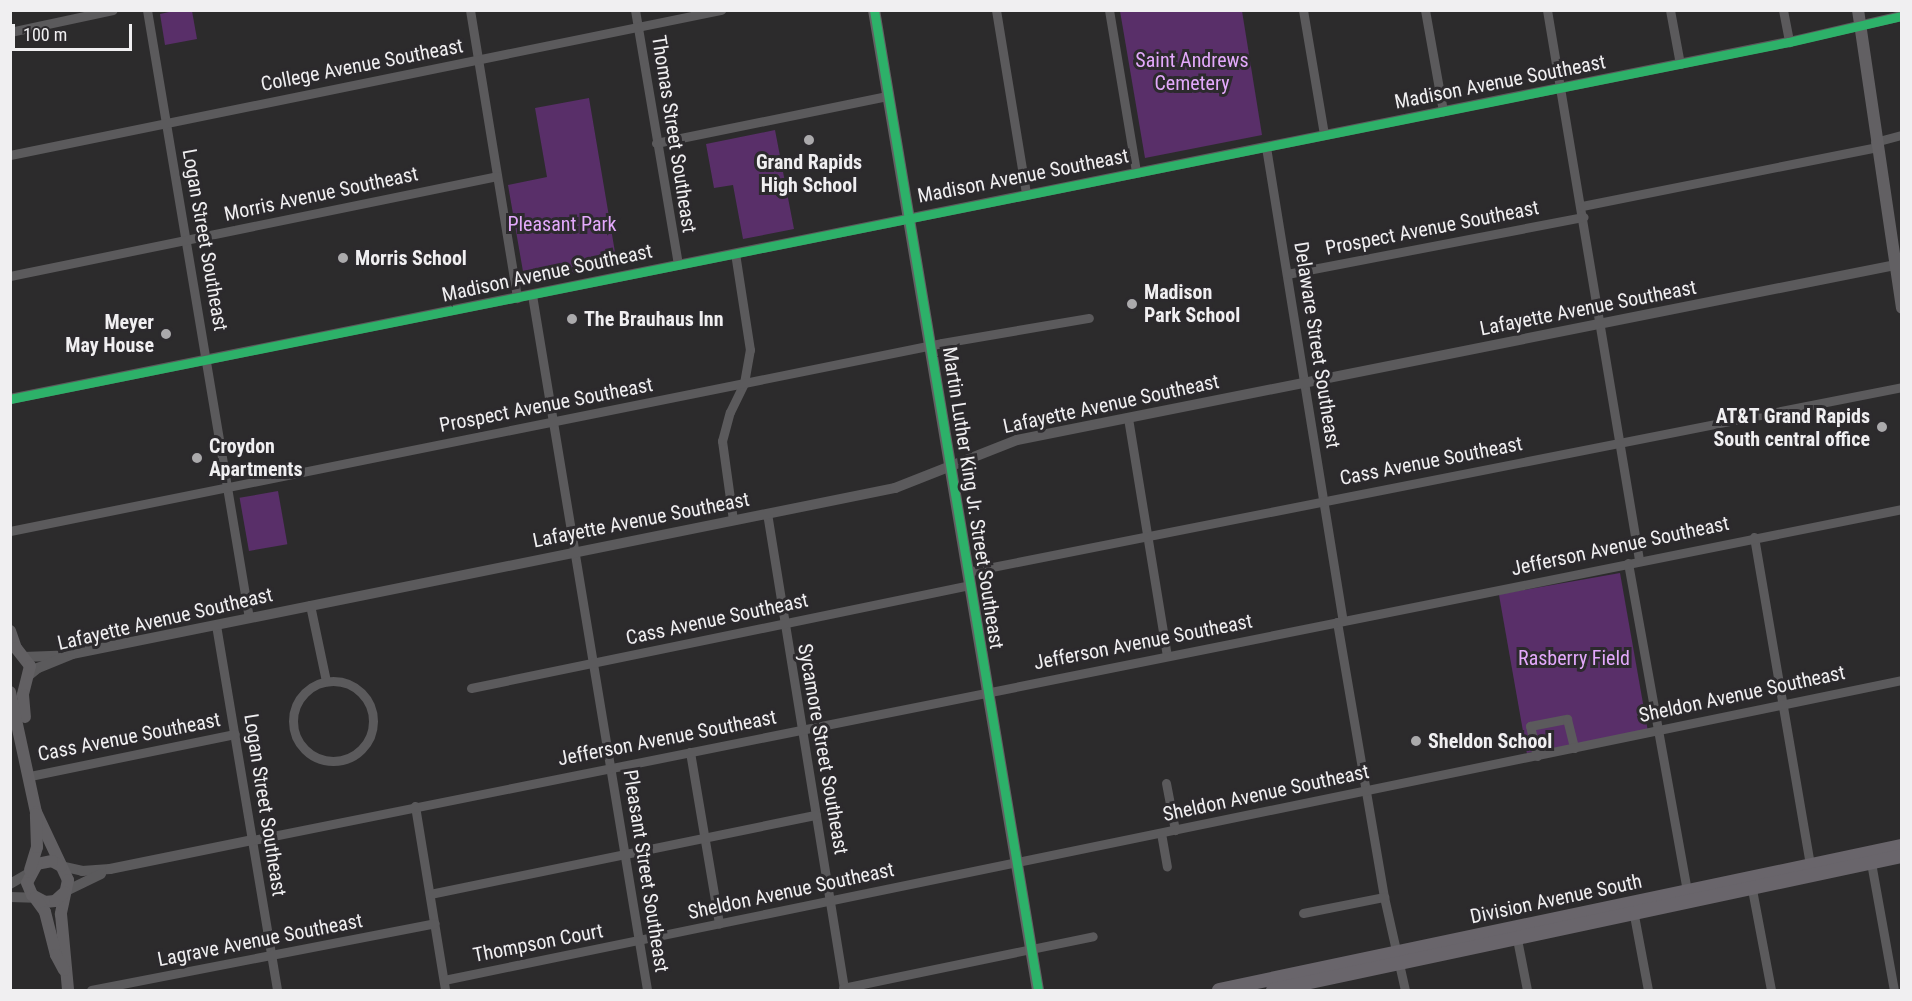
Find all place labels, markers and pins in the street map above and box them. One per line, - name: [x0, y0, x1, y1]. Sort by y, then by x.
- marker: Grand Rapids High School: [802, 133, 816, 147]
- place label: Grand Rapids High School: [756, 150, 862, 197]
- place label: Morris School: [355, 246, 467, 270]
- marker: Morris School: [336, 251, 350, 265]
- place label: Madison Park School: [1144, 280, 1240, 327]
- marker: Madison Park School: [1125, 297, 1139, 311]
- place label: The Brauhaus Inn: [584, 307, 724, 331]
- place label: Meyer May House: [65, 310, 154, 357]
- marker: The Brauhaus Inn: [565, 312, 579, 326]
- marker: Meyer May House: [159, 327, 173, 341]
- place label: AT&T Grand Rapids South central office: [1714, 404, 1870, 451]
- marker: AT&T Grand Rapids South central office: [1875, 420, 1889, 434]
- place label: Croydon Apartments: [209, 434, 303, 481]
- marker: Croydon Apartments: [190, 451, 204, 465]
- place label: Sheldon School: [1428, 729, 1552, 753]
- marker: Sheldon School: [1409, 734, 1423, 748]

